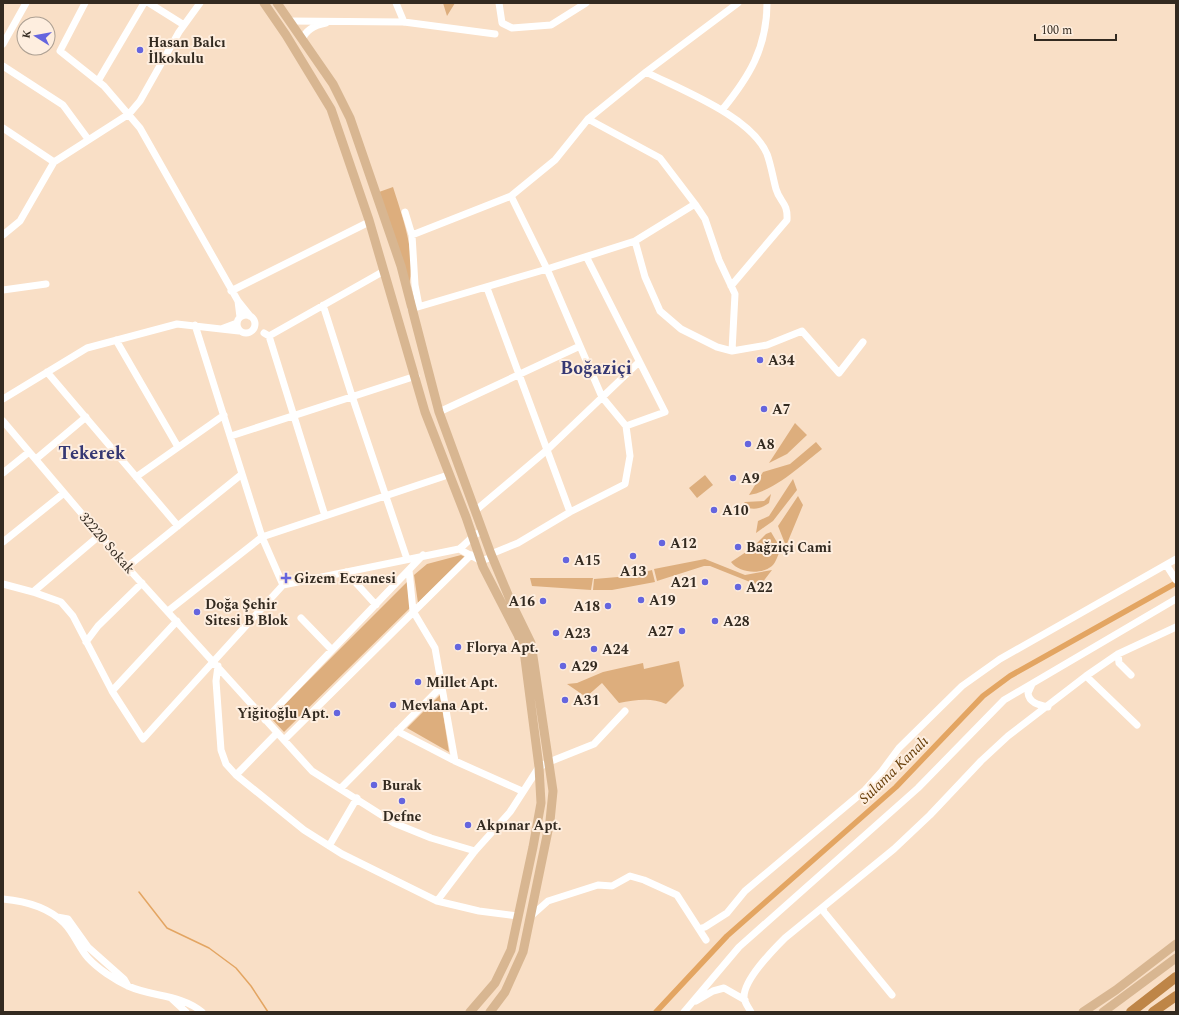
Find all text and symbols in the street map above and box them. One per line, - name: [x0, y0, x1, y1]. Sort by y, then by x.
- north arrow: [16, 16, 56, 56]
- scale bar: [1035, 16, 1116, 42]
- text: 100 m: [1041, 21, 1072, 40]
- text: K: [18, 28, 36, 40]
- place label: Hasan Balcı İlkokulu: [148, 32, 226, 69]
- marker: Hasan Balcı İlkokulu: [135, 45, 145, 55]
- place label: A34: [768, 350, 795, 371]
- district label: Boğaziçi: [560, 355, 632, 382]
- marker: A34: [755, 355, 765, 365]
- place label: A7: [772, 399, 791, 420]
- marker: A7: [759, 404, 769, 414]
- place label: A8: [756, 434, 775, 455]
- marker: A8: [743, 439, 753, 449]
- district label: Tekerek: [58, 440, 126, 467]
- place label: A9: [741, 468, 760, 489]
- marker: A9: [728, 473, 738, 483]
- place label: A10: [722, 500, 749, 521]
- marker: A10: [709, 505, 719, 515]
- street label: 32220 Sokak: [74, 507, 140, 579]
- place label: A12: [670, 533, 697, 554]
- place label: Bağziçi Cami: [746, 537, 832, 558]
- marker: A12: [657, 538, 667, 548]
- marker: Bağziçi Cami: [733, 542, 743, 552]
- place label: A15: [574, 550, 601, 571]
- marker: A13: [628, 551, 638, 561]
- marker: A15: [561, 555, 571, 565]
- place label: A13: [620, 561, 646, 582]
- place label: Gizem Eczanesi: [294, 568, 396, 589]
- place label: A21: [670, 572, 697, 593]
- marker: Gizem Eczanesi: [281, 573, 291, 583]
- marker: A21: [700, 577, 710, 587]
- place label: A22: [746, 577, 773, 598]
- marker: A22: [733, 582, 743, 592]
- place label: A19: [649, 590, 676, 611]
- place label: A16: [508, 591, 535, 612]
- place label: Doğa Şehir Sitesi B Blok: [205, 594, 289, 631]
- marker: A19: [636, 595, 646, 605]
- marker: A16: [538, 596, 548, 606]
- place label: A18: [573, 596, 600, 617]
- marker: A18: [603, 601, 613, 611]
- marker: Doğa Şehir Sitesi B Blok: [192, 607, 202, 617]
- place label: A28: [723, 611, 750, 632]
- marker: A28: [710, 616, 720, 626]
- place label: A27: [647, 621, 674, 642]
- place label: A23: [564, 623, 591, 644]
- marker: A27: [677, 626, 687, 636]
- marker: A23: [551, 628, 561, 638]
- place label: Florya Apt.: [466, 637, 539, 658]
- place label: A24: [602, 639, 629, 660]
- marker: Florya Apt.: [453, 642, 463, 652]
- marker: A24: [589, 644, 599, 654]
- place label: A29: [571, 656, 598, 677]
- marker: A29: [558, 661, 568, 671]
- place label: Millet Apt.: [426, 672, 498, 693]
- marker: Millet Apt.: [413, 677, 423, 687]
- place label: A31: [573, 690, 600, 711]
- place label: Mevlana Apt.: [401, 695, 488, 716]
- marker: A31: [560, 695, 570, 705]
- marker: Mevlana Apt.: [388, 700, 398, 710]
- place label: Yiğitoğlu Apt.: [237, 703, 329, 724]
- marker: Yiğitoğlu Apt.: [332, 708, 342, 718]
- water label: Sulama Kanalı: [854, 731, 934, 809]
- place label: Burak: [382, 775, 422, 796]
- marker: Burak: [369, 780, 379, 790]
- marker: Defne: [397, 796, 407, 806]
- place label: Defne: [382, 806, 422, 827]
- place label: Akpınar Apt.: [476, 815, 562, 836]
- marker: Akpınar Apt.: [463, 820, 473, 830]

